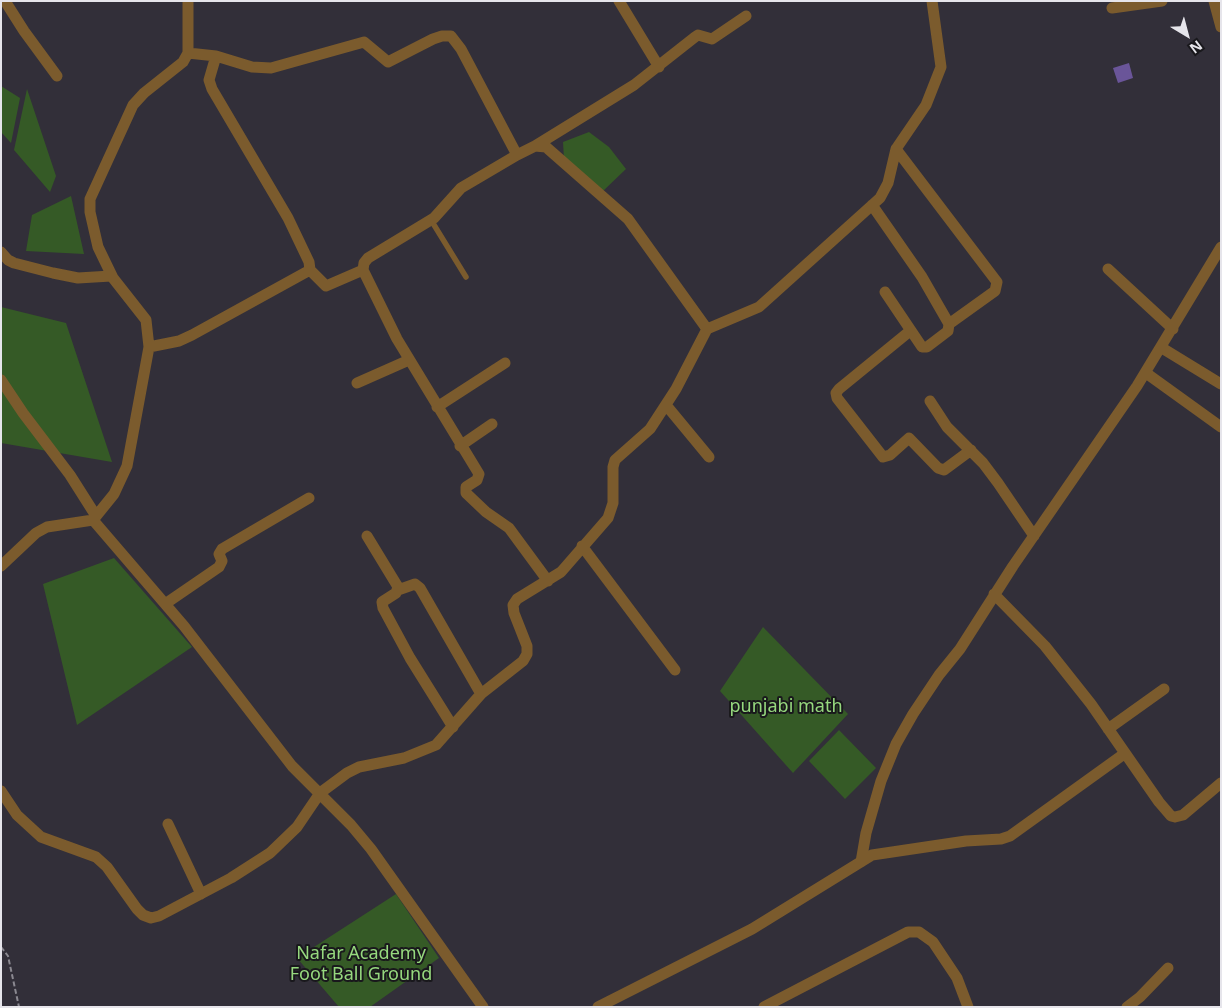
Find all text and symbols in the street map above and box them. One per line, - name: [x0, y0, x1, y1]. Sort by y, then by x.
- north arrow: [1162, 10, 1212, 60]
- text: N: [1186, 36, 1207, 58]
- park label: punjabi math: [729, 696, 843, 718]
- park label: Nafar Academy Foot Ball Ground: [290, 943, 432, 986]

